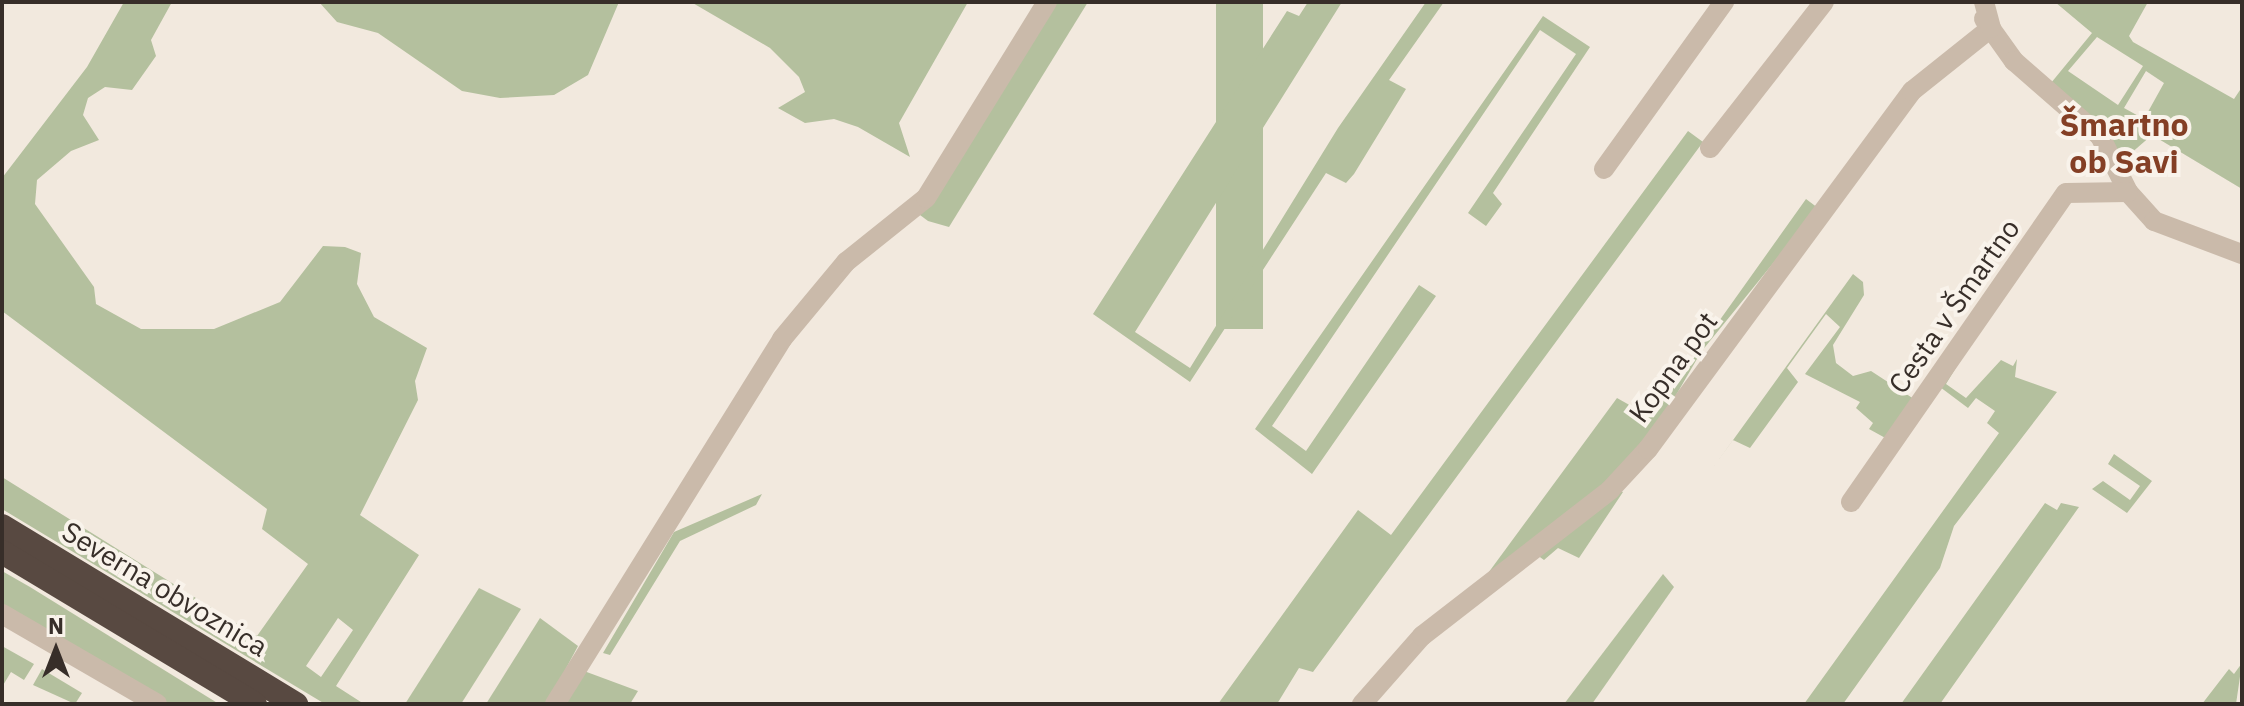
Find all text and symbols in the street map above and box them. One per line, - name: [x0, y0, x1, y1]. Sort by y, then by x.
- district label: Šmartno ob Savi: [2059, 106, 2189, 181]
- street label: Cesta v Šmartno: [1881, 212, 2027, 400]
- street label: Kopna pot: [1622, 305, 1724, 429]
- street label: Severna obvoznica: [56, 514, 274, 664]
- north arrow: [16, 610, 96, 690]
- text: N: [48, 611, 64, 640]

